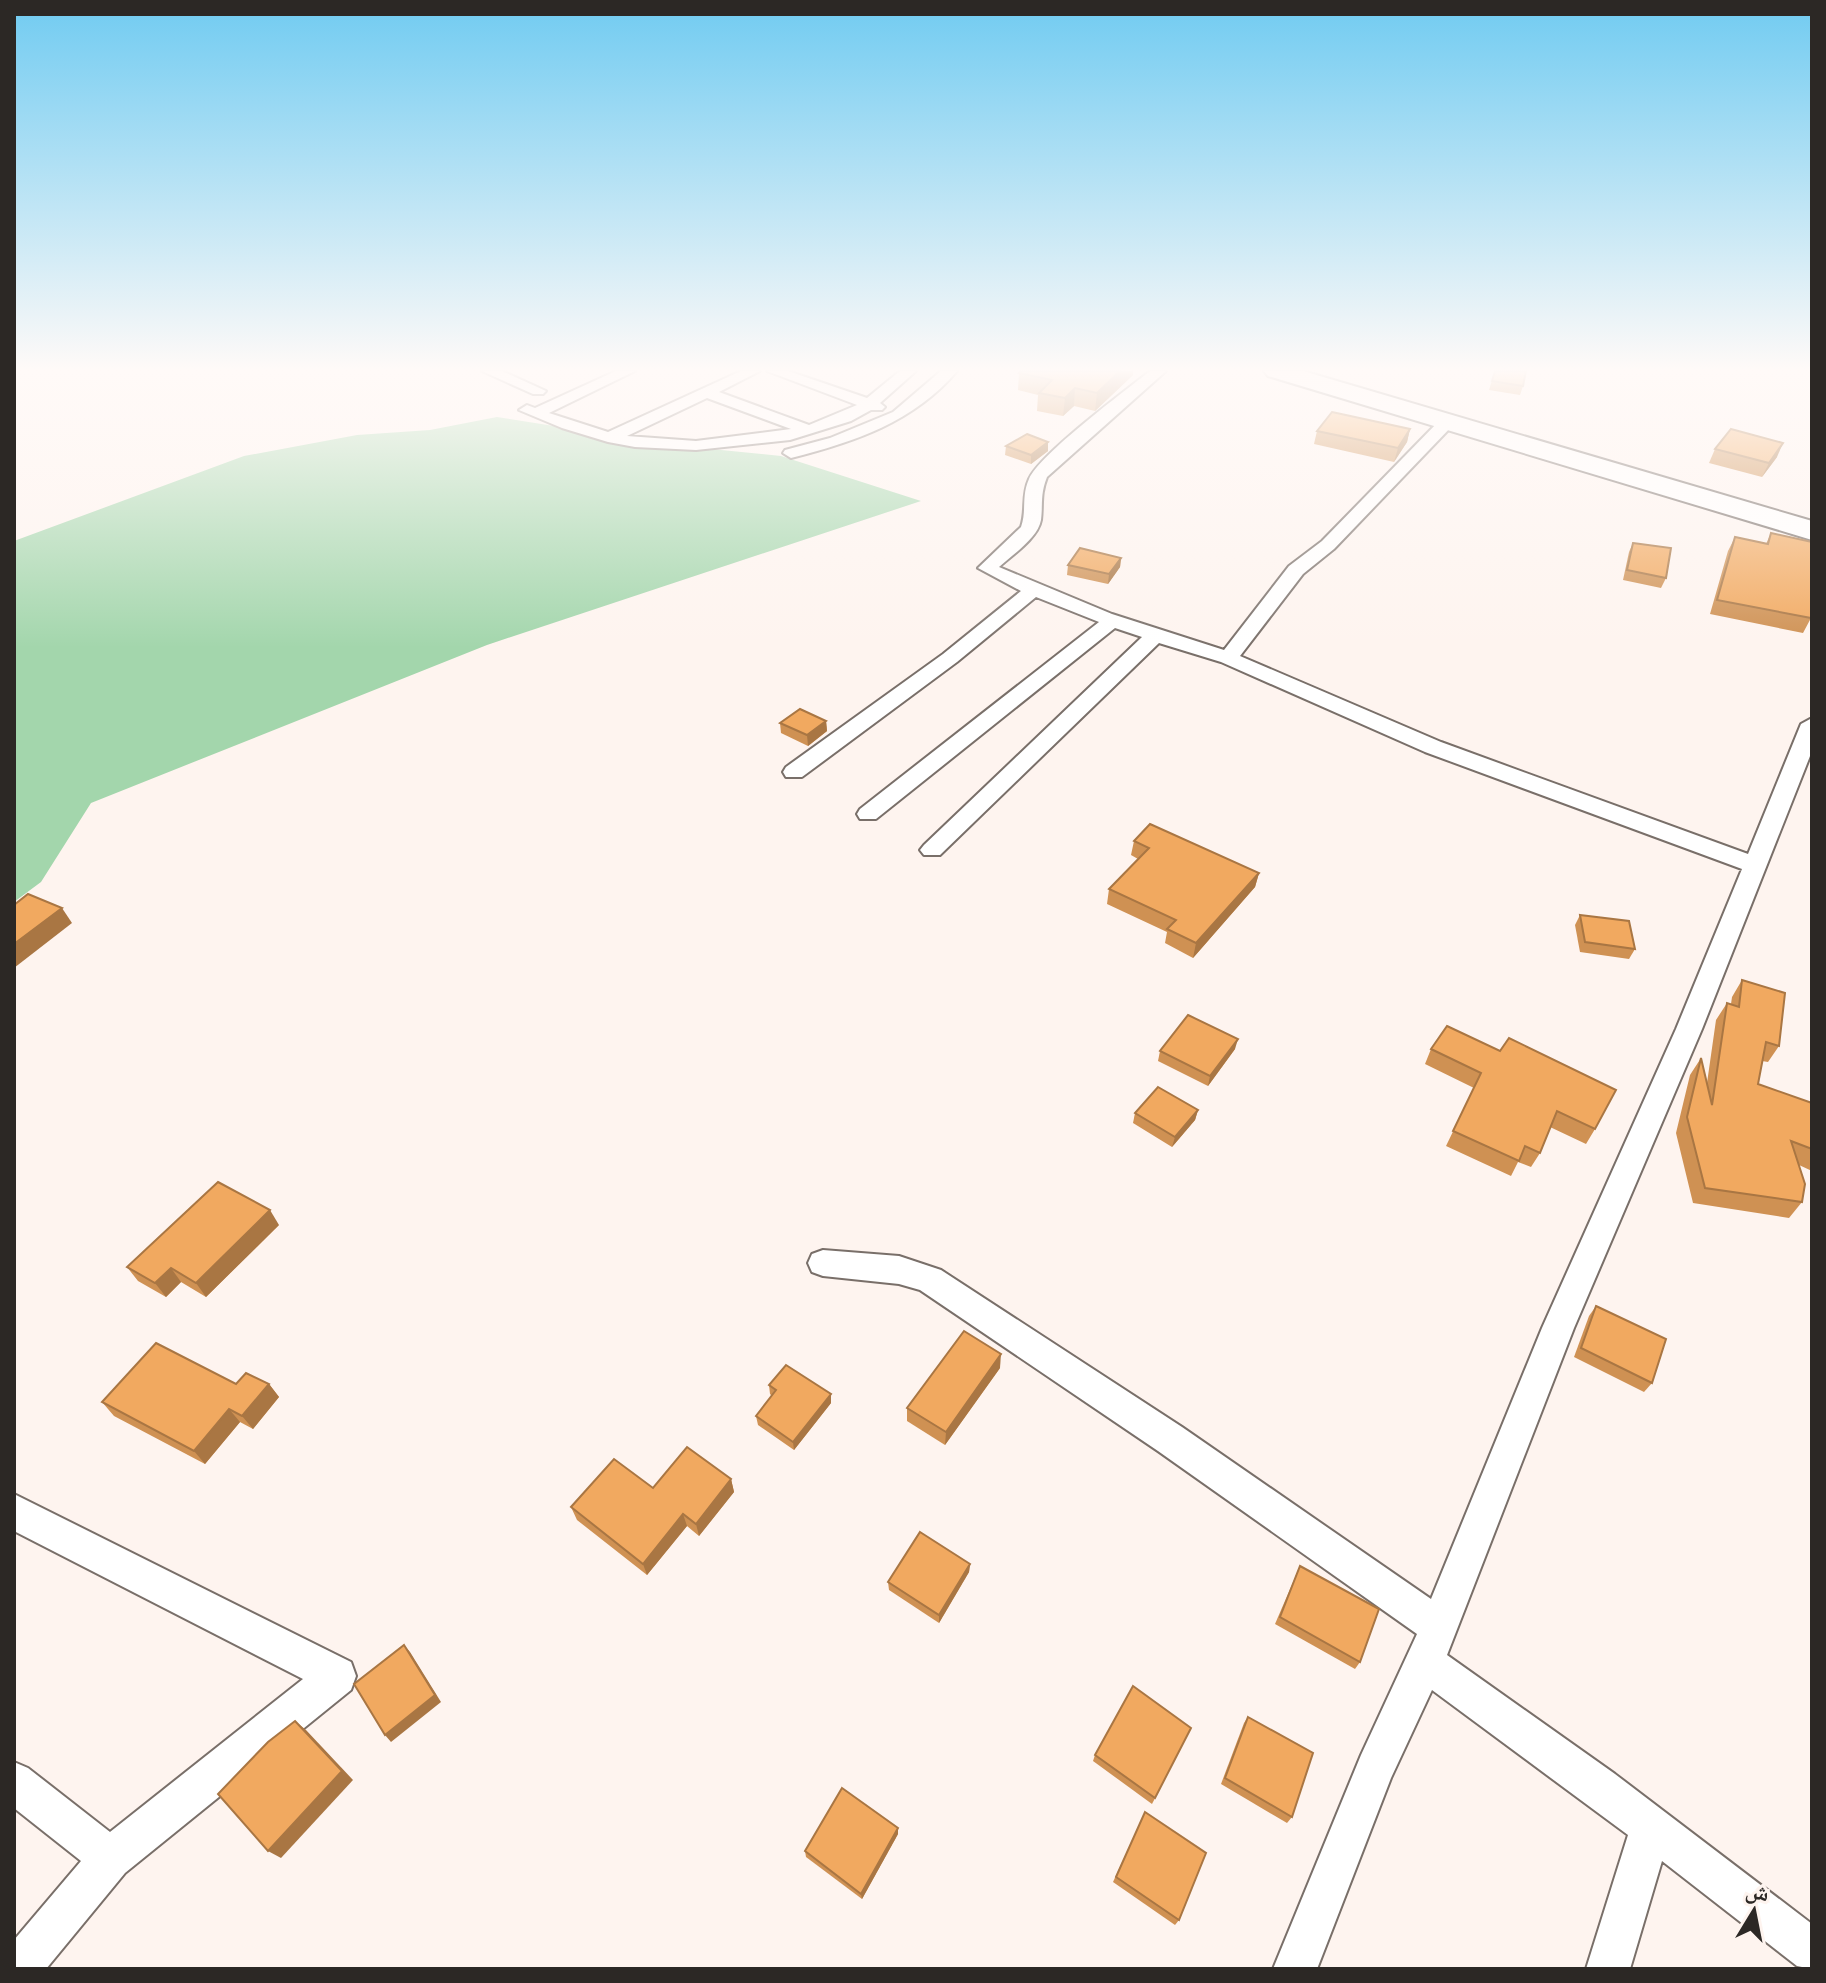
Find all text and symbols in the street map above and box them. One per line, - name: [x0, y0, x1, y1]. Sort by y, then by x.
- north arrow: [1714, 1871, 1794, 1951]
- text: ش: [1744, 1874, 1772, 1907]

